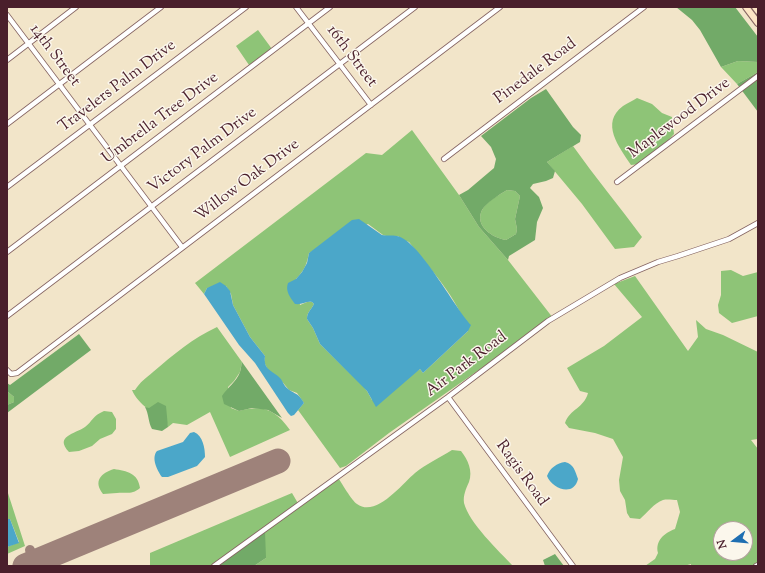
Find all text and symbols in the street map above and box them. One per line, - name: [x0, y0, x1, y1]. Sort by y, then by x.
- street label: 14th Street: [24, 21, 84, 91]
- street label: 16th Street: [321, 22, 381, 92]
- street label: Pinedale Road: [491, 35, 581, 109]
- street label: Travelers Palm Drive: [56, 37, 180, 137]
- street label: Umbrella Tree Drive: [99, 69, 223, 169]
- street label: Maplewood Drive: [625, 75, 735, 163]
- street label: Victory Palm Drive: [145, 104, 261, 198]
- street label: Willow Oak Drive: [192, 136, 304, 226]
- street label: Air Park Road: [423, 328, 511, 402]
- street label: Ragis Road: [491, 437, 551, 511]
- north arrow: [713, 521, 753, 561]
- text: N: [714, 538, 731, 550]

